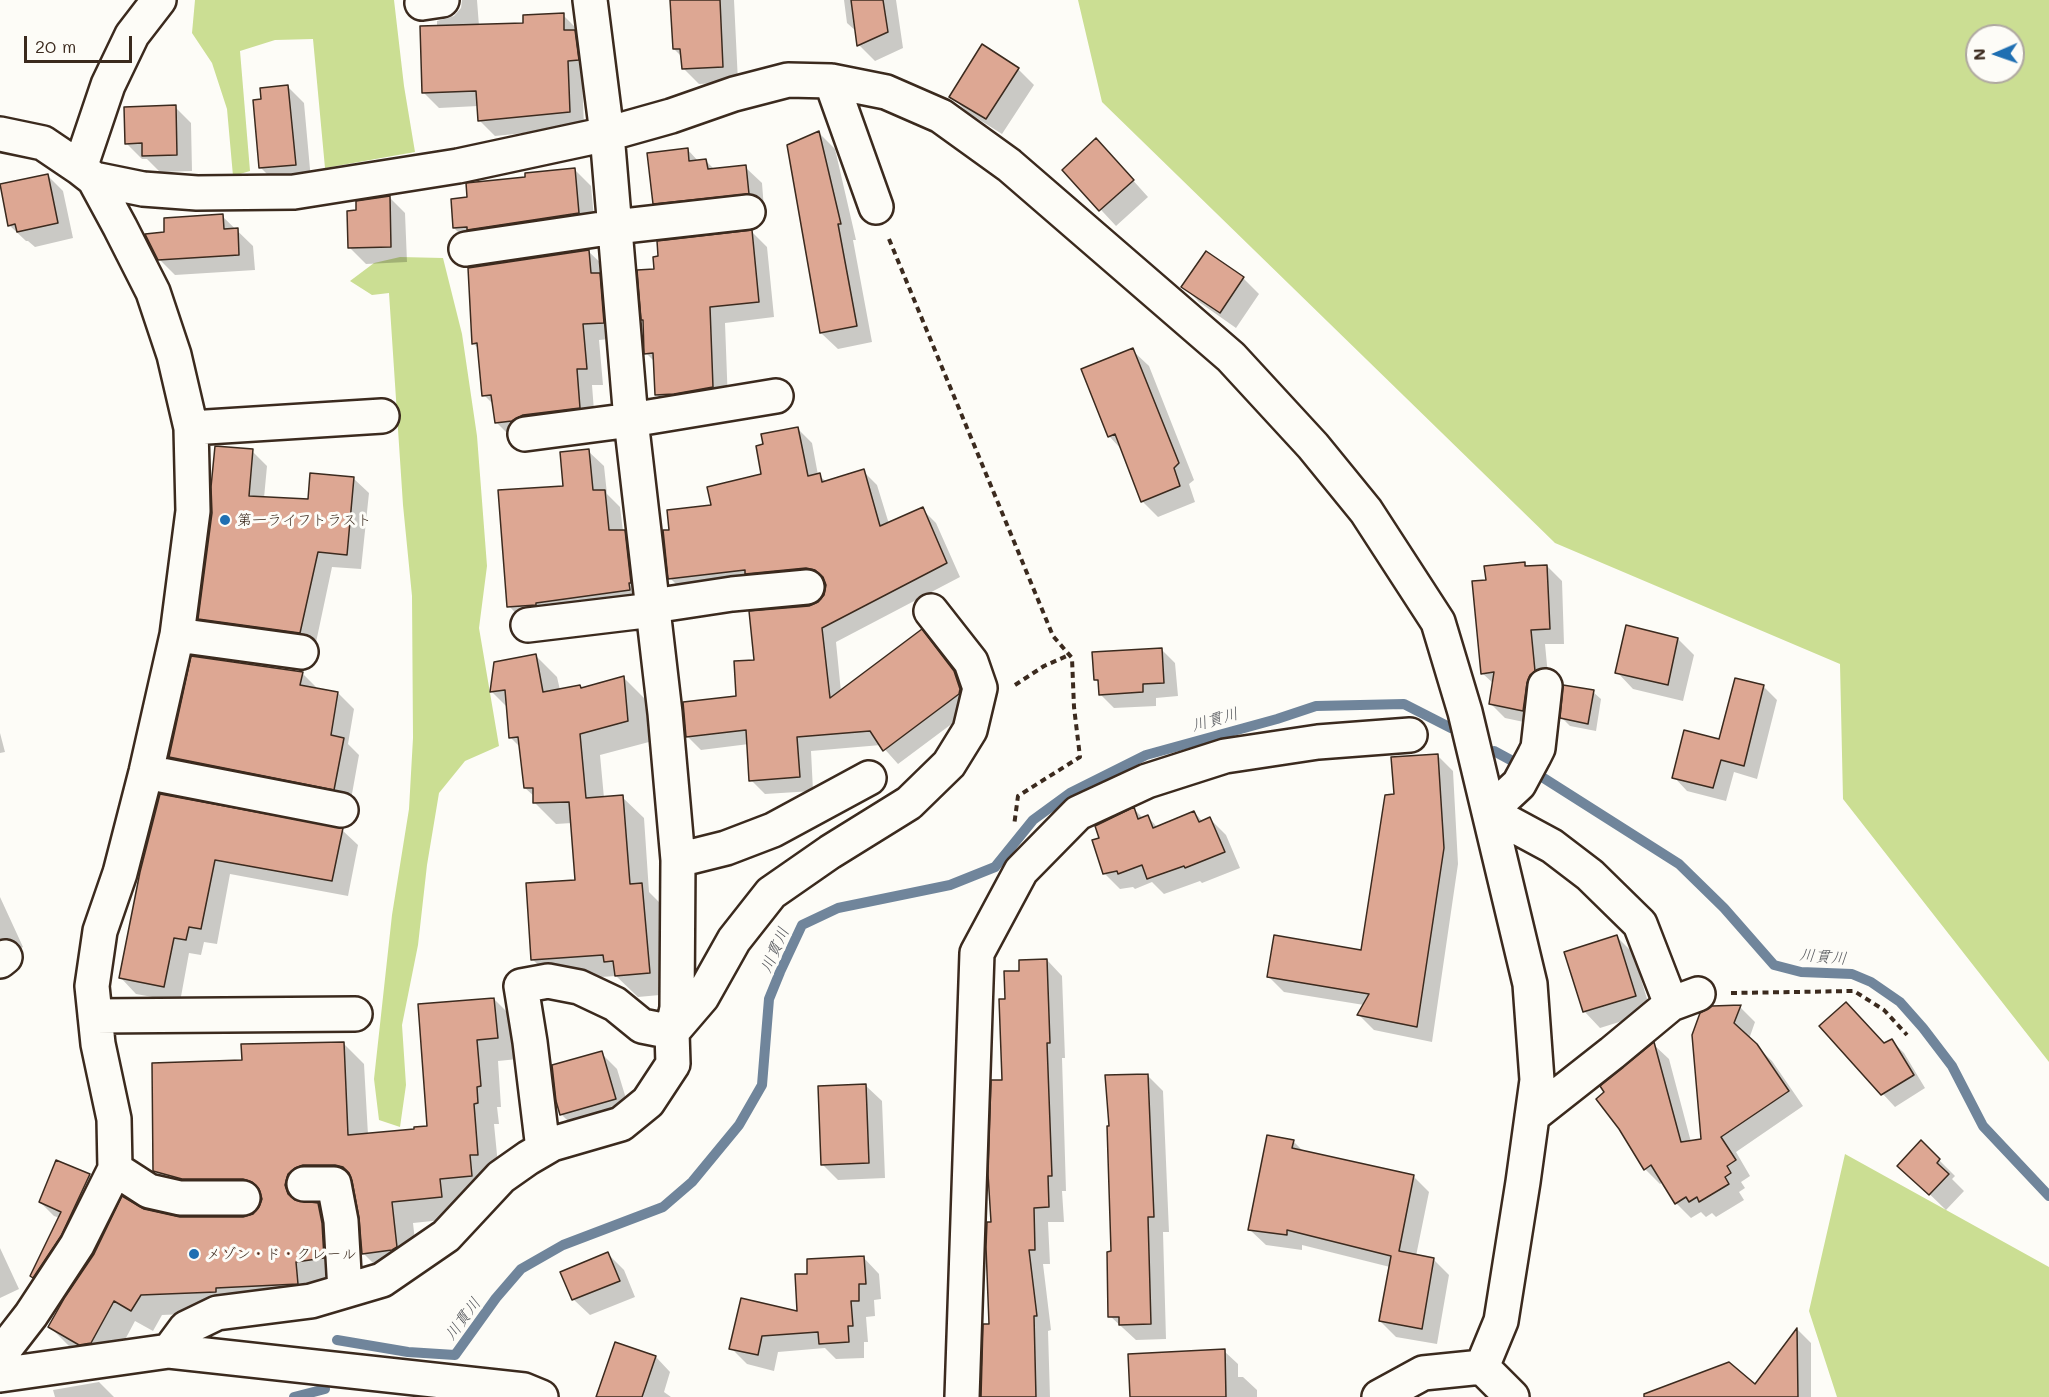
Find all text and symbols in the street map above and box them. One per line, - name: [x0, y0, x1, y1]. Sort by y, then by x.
- scale bar: [27, 24, 135, 62]
- north arrow: [1965, 24, 2025, 84]
- text: 20 m: [35, 34, 76, 58]
- text: N: [1968, 48, 1989, 61]
- place label: 第一ライフトラスト: [237, 511, 372, 529]
- marker: 第一ライフトラスト: [218, 513, 232, 527]
- water label: 川貫川: [1189, 704, 1241, 736]
- water label: 川貫川: [756, 924, 794, 976]
- water label: 川貫川: [1798, 945, 1848, 969]
- place label: メゾン・ド・クレール: [206, 1245, 357, 1263]
- marker: メゾン・ド・クレール: [187, 1247, 201, 1261]
- water label: 川貫川: [441, 1294, 485, 1344]

